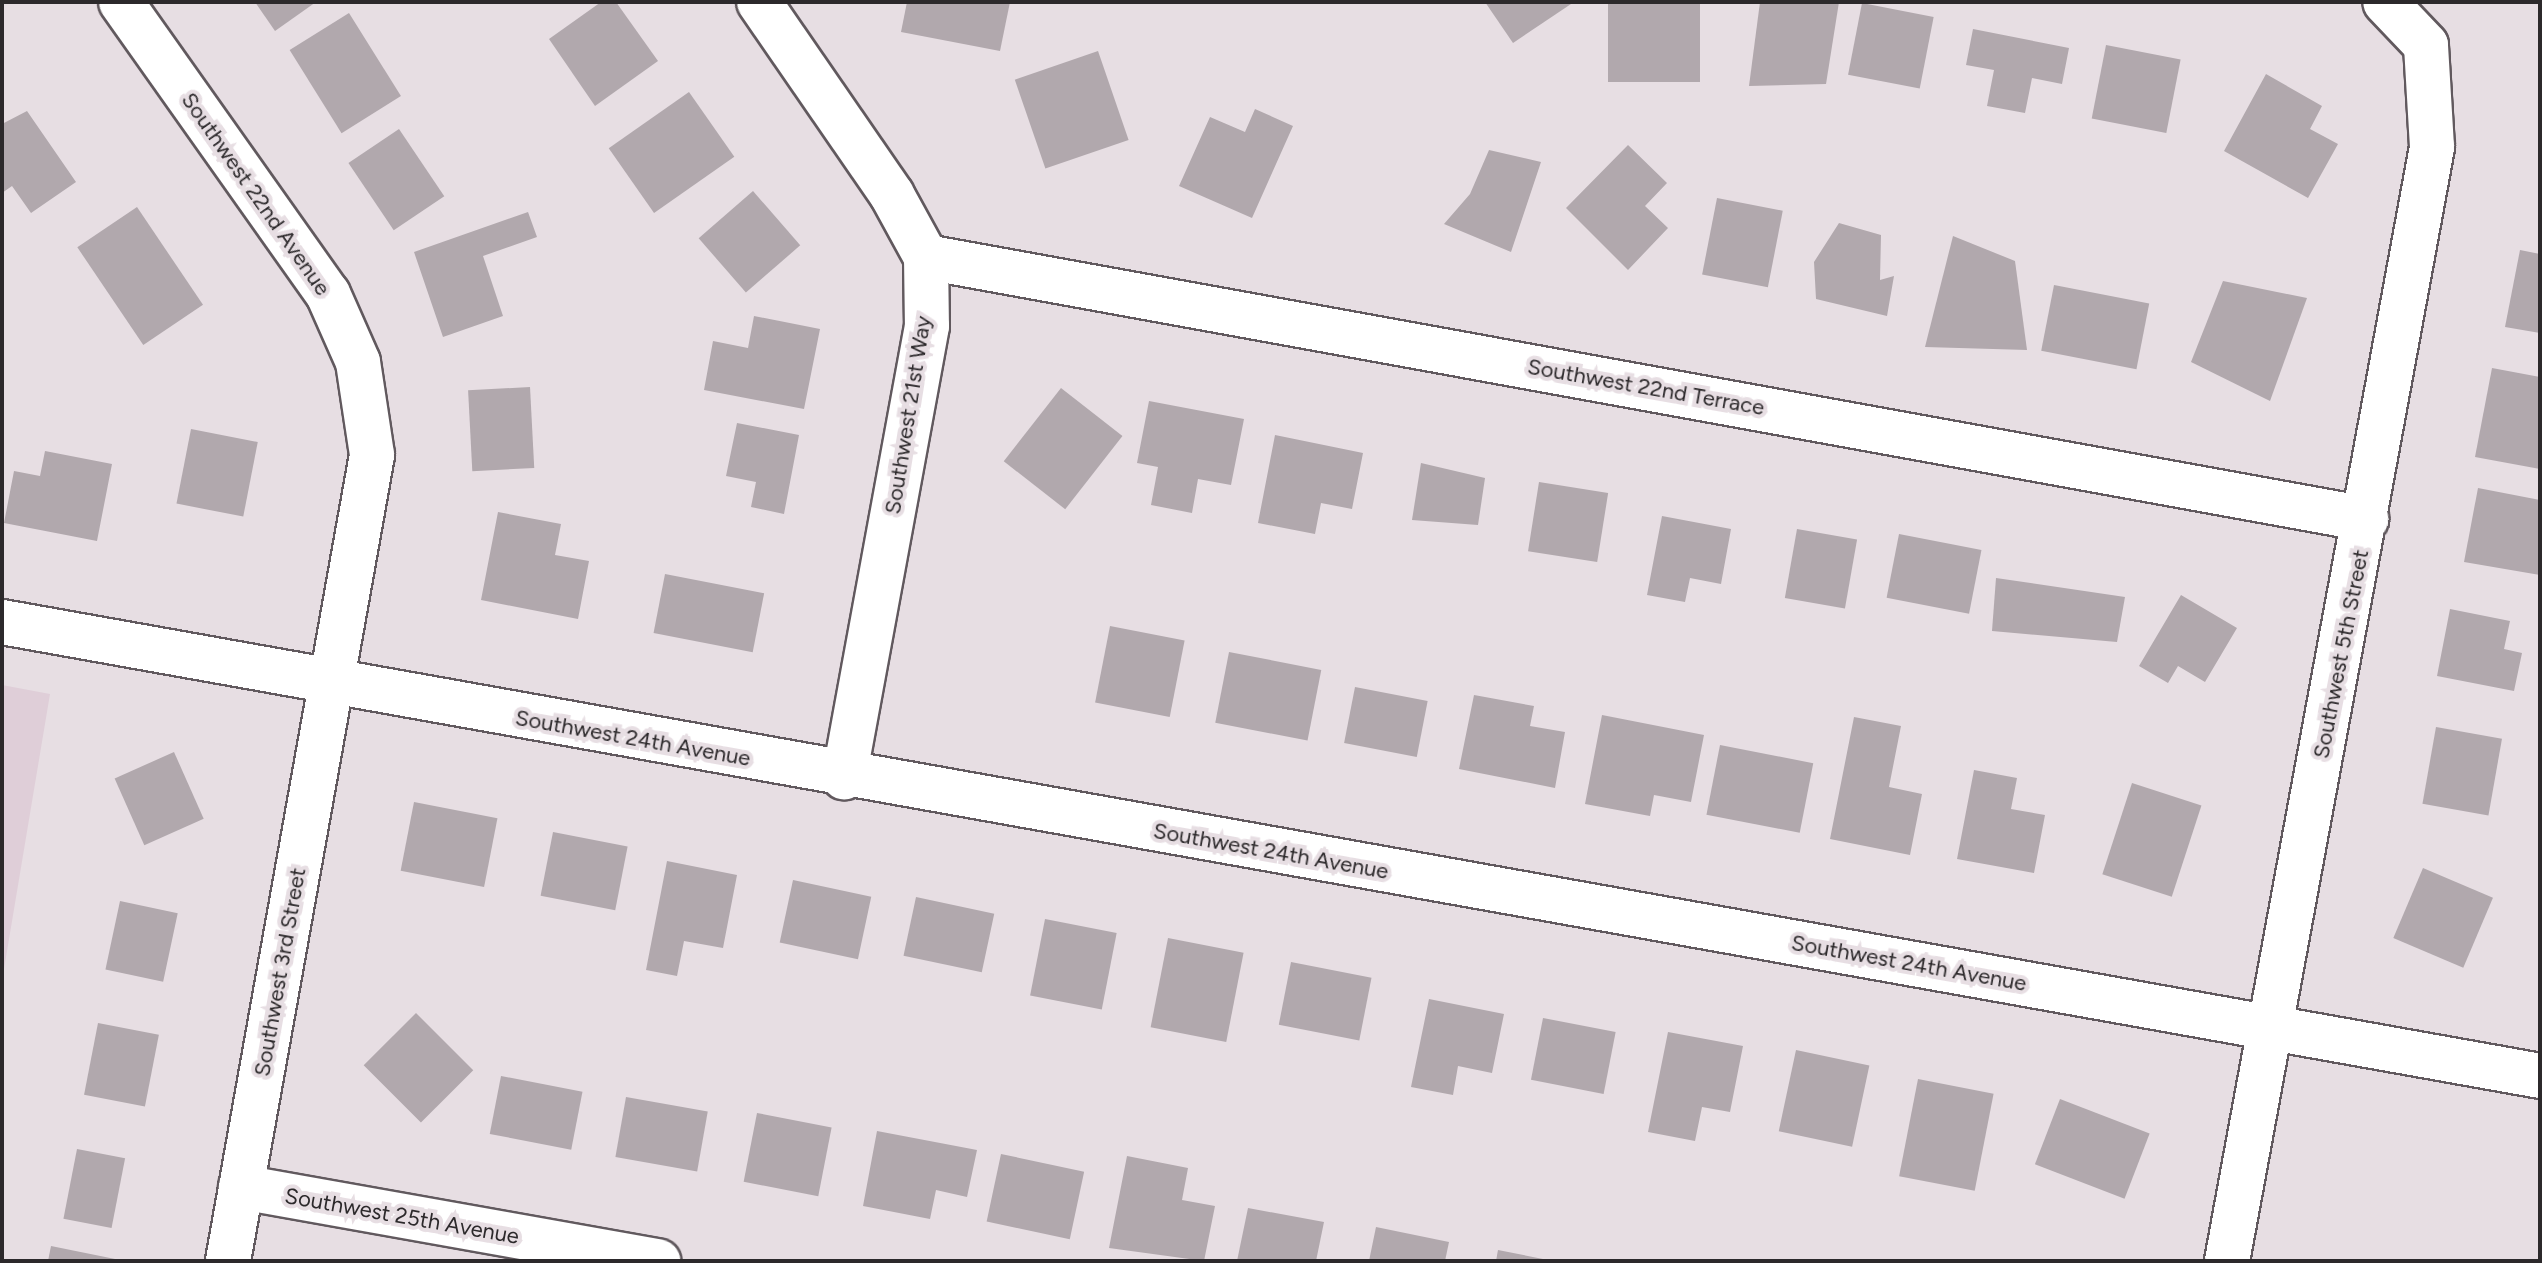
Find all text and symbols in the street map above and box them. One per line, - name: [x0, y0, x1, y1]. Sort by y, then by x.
- street label: Southwest 22nd Avenue: [176, 87, 336, 301]
- street label: Southwest 21st Way: [879, 314, 937, 516]
- street label: Southwest 22nd Terrace: [1526, 353, 1766, 421]
- street label: Southwest 5th Street: [2308, 547, 2374, 761]
- street label: Southwest 24th Avenue: [513, 704, 753, 772]
- street label: Southwest 24th Avenue: [1151, 817, 1391, 885]
- street label: Southwest 3rd Street: [249, 866, 311, 1078]
- street label: Southwest 24th Avenue: [1789, 929, 2029, 997]
- street label: Southwest 25th Avenue: [283, 1182, 521, 1250]

